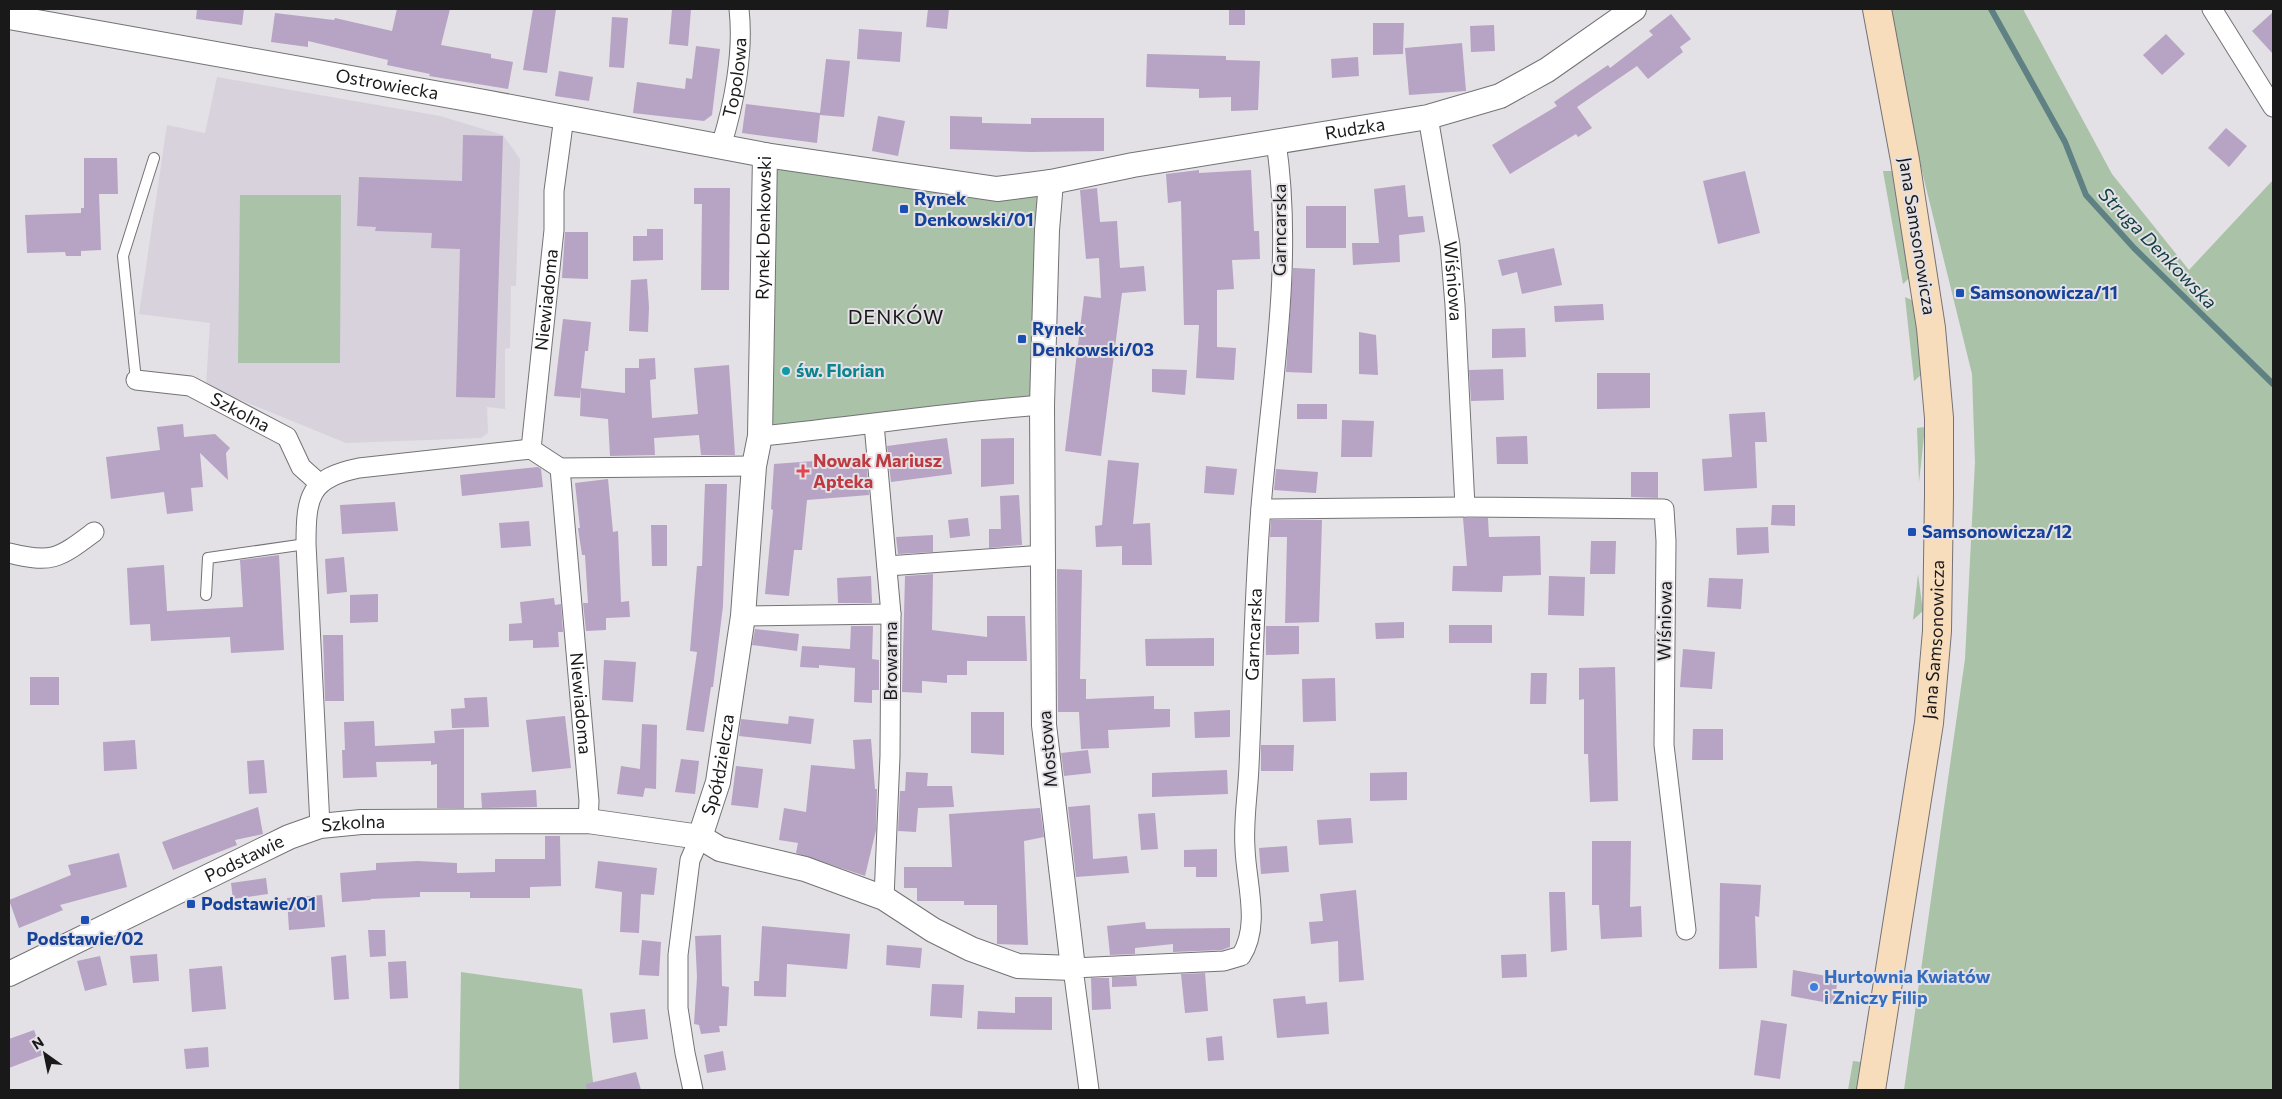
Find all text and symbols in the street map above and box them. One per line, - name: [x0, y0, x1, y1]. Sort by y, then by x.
- street label: Topolowa: [717, 37, 750, 120]
- street label: Ostrowiecka: [334, 64, 440, 104]
- street label: Rudzka: [1323, 112, 1386, 144]
- street label: Rynek Denkowski: [750, 155, 775, 300]
- street label: Jana Samsonowicza: [1895, 155, 1941, 316]
- water label: Struga Denkowska: [2094, 182, 2222, 313]
- street label: Garncarska: [1268, 184, 1290, 276]
- place label: Rynek Denkowski/01: [914, 187, 1034, 230]
- marker: Rynek Denkowski/01: [898, 203, 910, 215]
- street label: Wiśniowa: [1440, 240, 1468, 322]
- street label: Niewiadoma: [529, 248, 562, 352]
- place label: Samsonowicza/11: [1970, 281, 2118, 303]
- marker: Samsonowicza/11: [1954, 287, 1966, 299]
- district label: DENKÓW: [848, 304, 944, 328]
- place label: Rynek Denkowski/03: [1032, 317, 1154, 360]
- marker: Rynek Denkowski/03: [1016, 333, 1028, 345]
- place label: św. Florian: [796, 359, 885, 381]
- marker: św. Florian: [780, 365, 792, 377]
- street label: Szkolna: [207, 387, 274, 436]
- place label: Nowak Mariusz Apteka: [813, 449, 942, 492]
- marker: Nowak Mariusz Apteka: [797, 465, 809, 477]
- place label: Samsonowicza/12: [1922, 520, 2072, 542]
- marker: Samsonowicza/12: [1906, 526, 1918, 538]
- street label: Jana Samsonowicza: [1917, 560, 1948, 720]
- street label: Wiśniowa: [1652, 581, 1676, 661]
- street label: Garncarska: [1240, 587, 1266, 681]
- street label: Browarna: [879, 621, 901, 701]
- street label: Niewiadoma: [566, 651, 597, 755]
- street label: Mostowa: [1033, 710, 1061, 789]
- street label: Spółdzielcza: [696, 712, 738, 818]
- street label: Szkolna: [320, 810, 385, 836]
- street label: Podstawie: [201, 829, 287, 887]
- place label: Podstawie/01: [201, 892, 316, 914]
- marker: Podstawie/01: [185, 898, 197, 910]
- marker: Podstawie/02: [79, 914, 91, 926]
- place label: Podstawie/02: [26, 927, 144, 949]
- place label: Hurtownia Kwiatów i Zniczy Filip: [1824, 965, 1990, 1008]
- marker: Hurtownia Kwiatów i Zniczy Filip: [1808, 981, 1820, 993]
- north arrow: [20, 1029, 70, 1079]
- text: N: [29, 1033, 47, 1053]

